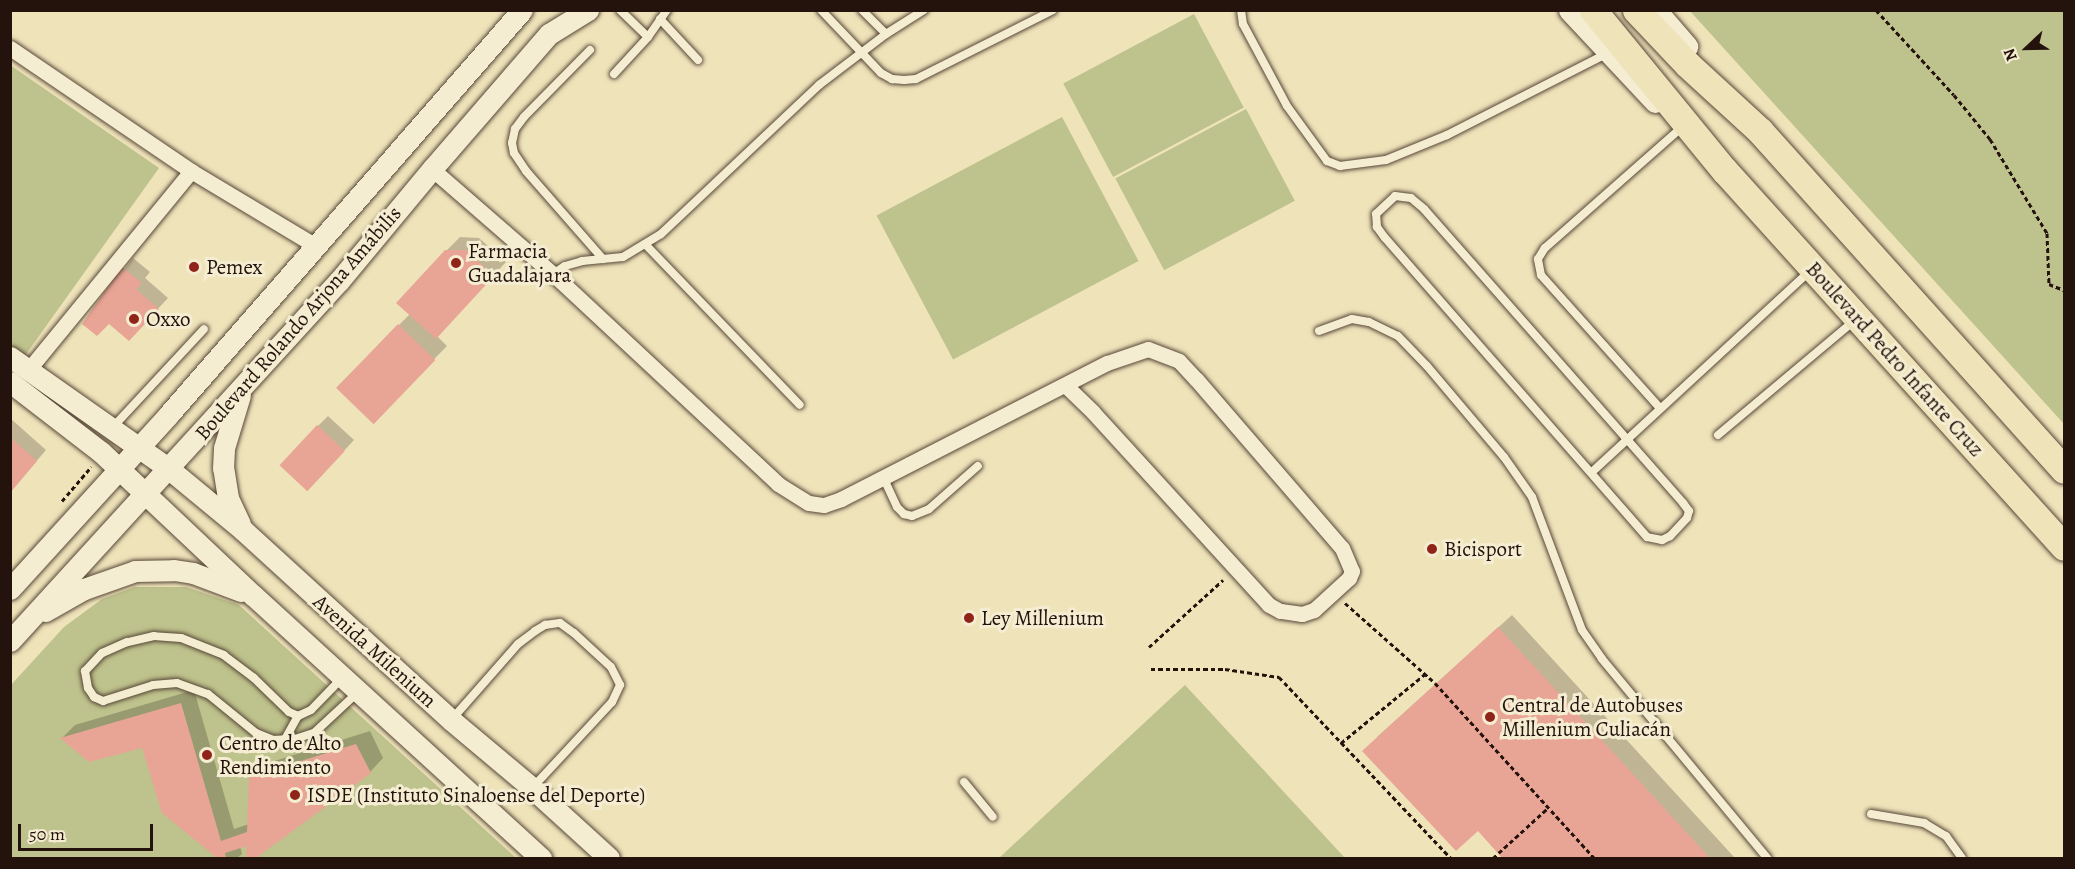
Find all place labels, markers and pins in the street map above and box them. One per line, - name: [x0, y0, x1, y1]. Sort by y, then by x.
- place label: Farmacia Guadalajara: [468, 238, 571, 288]
- place label: Pemex: [206, 254, 262, 280]
- marker: Farmacia Guadalajara: [449, 256, 463, 270]
- marker: Pemex: [187, 260, 201, 274]
- place label: Oxxo: [146, 306, 191, 332]
- marker: Oxxo: [127, 312, 141, 326]
- place label: Bicisport: [1444, 536, 1522, 562]
- marker: Bicisport: [1425, 542, 1439, 556]
- place label: Ley Millenium: [981, 605, 1104, 631]
- marker: Ley Millenium: [962, 611, 976, 625]
- place label: Central de Autobuses Millenium Culiacán: [1502, 692, 1683, 742]
- marker: Central de Autobuses Millenium Culiacán: [1483, 710, 1497, 724]
- place label: Centro de Alto Rendimiento: [219, 730, 341, 780]
- marker: Centro de Alto Rendimiento: [200, 748, 214, 762]
- place label: ISDE (Instituto Sinaloense del Deporte): [307, 782, 645, 808]
- marker: ISDE (Instituto Sinaloense del Deporte): [288, 788, 302, 802]

